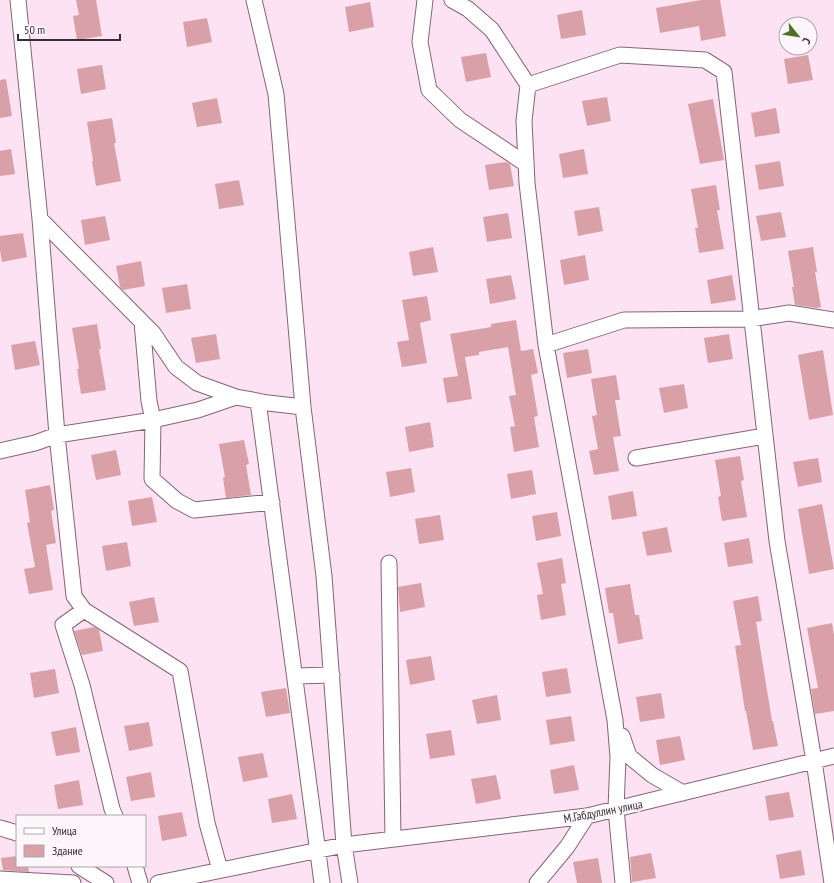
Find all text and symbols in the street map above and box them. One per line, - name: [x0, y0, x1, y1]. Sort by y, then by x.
- scale bar: [18, 16, 120, 42]
- north arrow: [778, 16, 818, 56]
- text: 50 m: [24, 22, 45, 37]
- text: С: [799, 35, 814, 47]
- street label: М.Габдуллин улица: [562, 796, 644, 826]
- legend: [16, 815, 146, 867]
- text: Улица: [52, 823, 77, 838]
- text: Здание: [52, 843, 83, 858]

